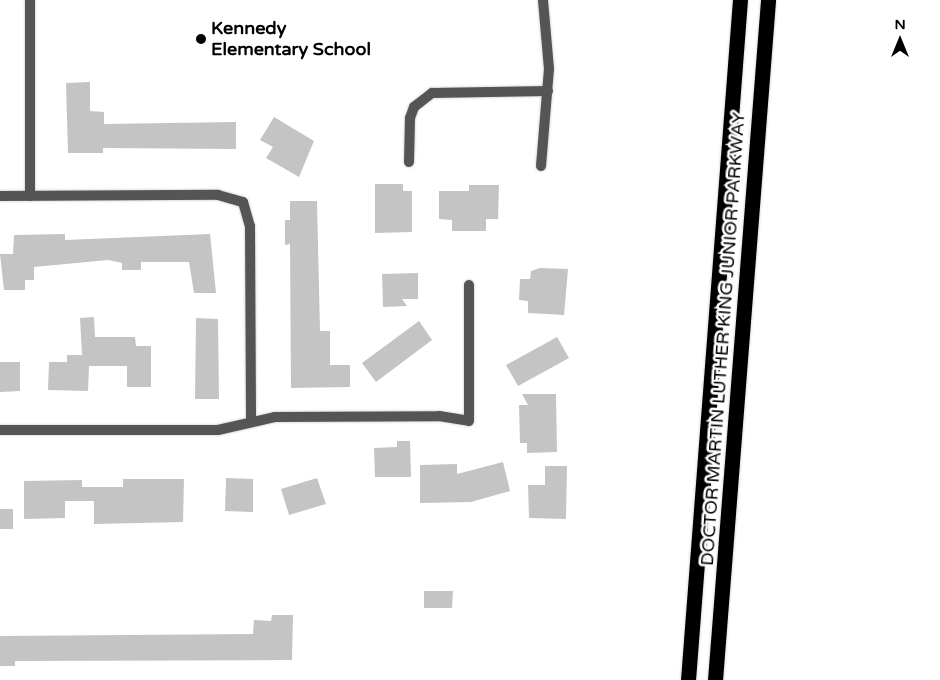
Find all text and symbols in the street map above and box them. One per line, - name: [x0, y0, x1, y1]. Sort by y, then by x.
- north arrow: [875, 15, 925, 65]
- text: N: [894, 16, 906, 33]
- place label: Kennedy Elementary School: [211, 18, 371, 60]
- marker: Kennedy Elementary School: [195, 33, 207, 45]
- street label: DOCTOR MARTIN LUTHER KING JUNIOR PARKWAY: [696, 111, 750, 567]

